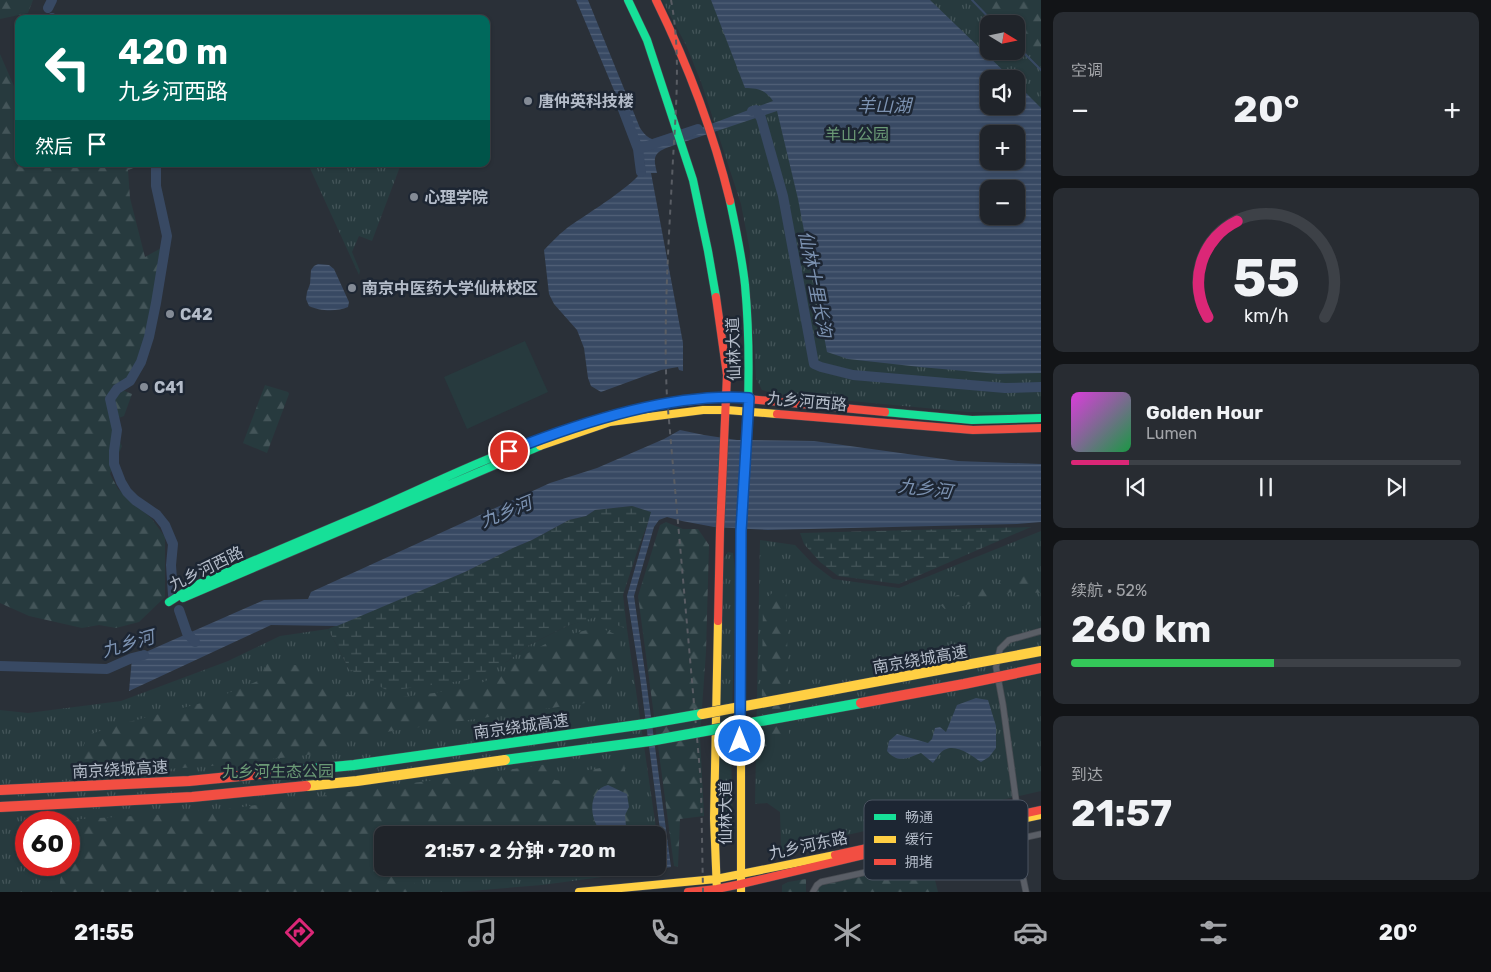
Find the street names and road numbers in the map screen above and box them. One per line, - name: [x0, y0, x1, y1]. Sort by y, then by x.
- street label: 仙林大道: [723, 317, 744, 381]
- street label: 九乡河西路: [766, 389, 848, 414]
- street label: 九乡河西路: [166, 542, 246, 595]
- street label: 南京绕城高速: [871, 642, 969, 677]
- street label: 南京绕城高速: [472, 710, 570, 743]
- street label: 南京绕城高速: [72, 757, 168, 781]
- street label: 仙林大道: [716, 781, 735, 845]
- street label: 九乡河东路: [767, 828, 849, 863]

